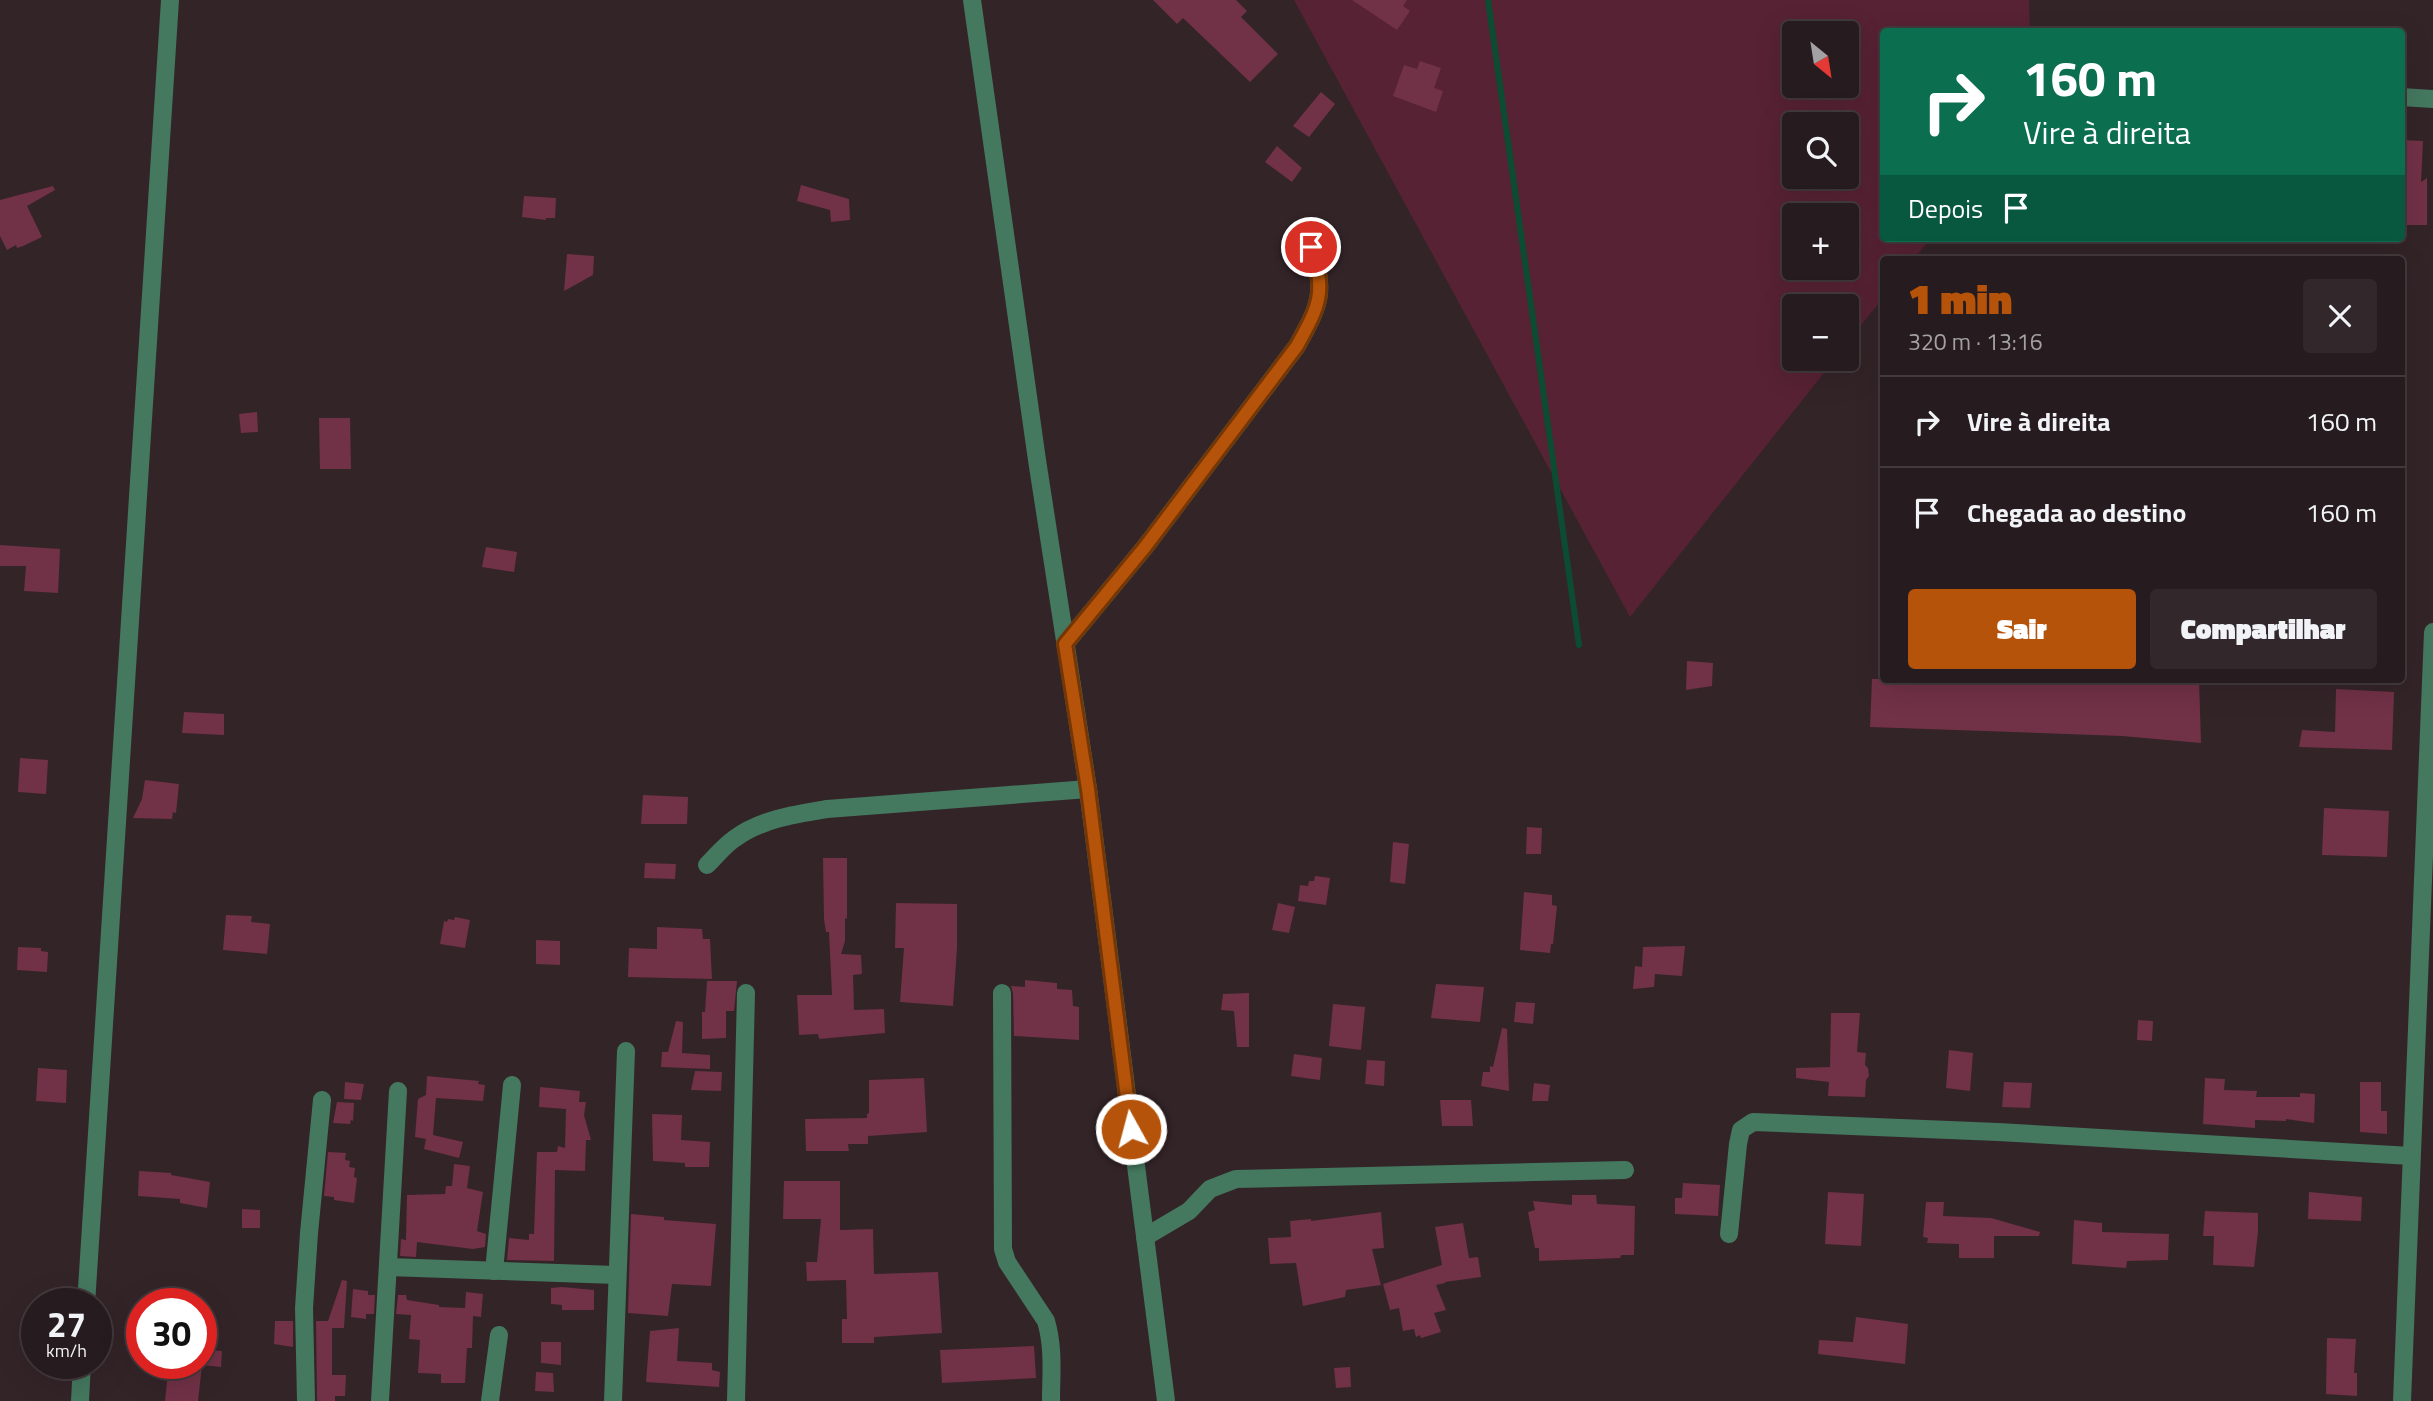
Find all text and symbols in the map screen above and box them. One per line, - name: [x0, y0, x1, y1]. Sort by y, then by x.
- north arrow: [1782, 21, 1858, 98]
- map controls: [1782, 21, 1859, 371]
- text: 160 m: [2023, 40, 2157, 115]
- icon: right: [1908, 56, 1999, 147]
- text: Vire à direita: [2023, 108, 2191, 156]
- button: search: [1782, 112, 1859, 189]
- text: Depois: [1908, 189, 1983, 228]
- icon: arrive: [1997, 189, 2035, 227]
- button: +: [1782, 203, 1859, 280]
- pin: [1281, 217, 1341, 277]
- icon: arrive: [1292, 228, 1330, 266]
- text: 1 min: [1908, 266, 2012, 330]
- button: close: [2303, 279, 2377, 353]
- button: −: [1782, 294, 1859, 371]
- text: 320 m · 13:16: [1908, 324, 2043, 359]
- text: Vire à direita: [1967, 402, 2110, 441]
- text: 160 m: [2306, 402, 2377, 441]
- icon: right: [1908, 403, 1946, 441]
- text: Chegada ao destino: [1967, 493, 2186, 532]
- text: 160 m: [2306, 493, 2377, 532]
- icon: arrive: [1908, 494, 1946, 532]
- button: Sair: [1908, 589, 2136, 669]
- button: Compartilhar: [2150, 589, 2377, 669]
- position arrow: [1094, 1092, 1168, 1166]
- speed limit sign: 30: [126, 1288, 217, 1379]
- text: 27: [47, 1297, 86, 1351]
- text: km/h: [46, 1337, 87, 1364]

